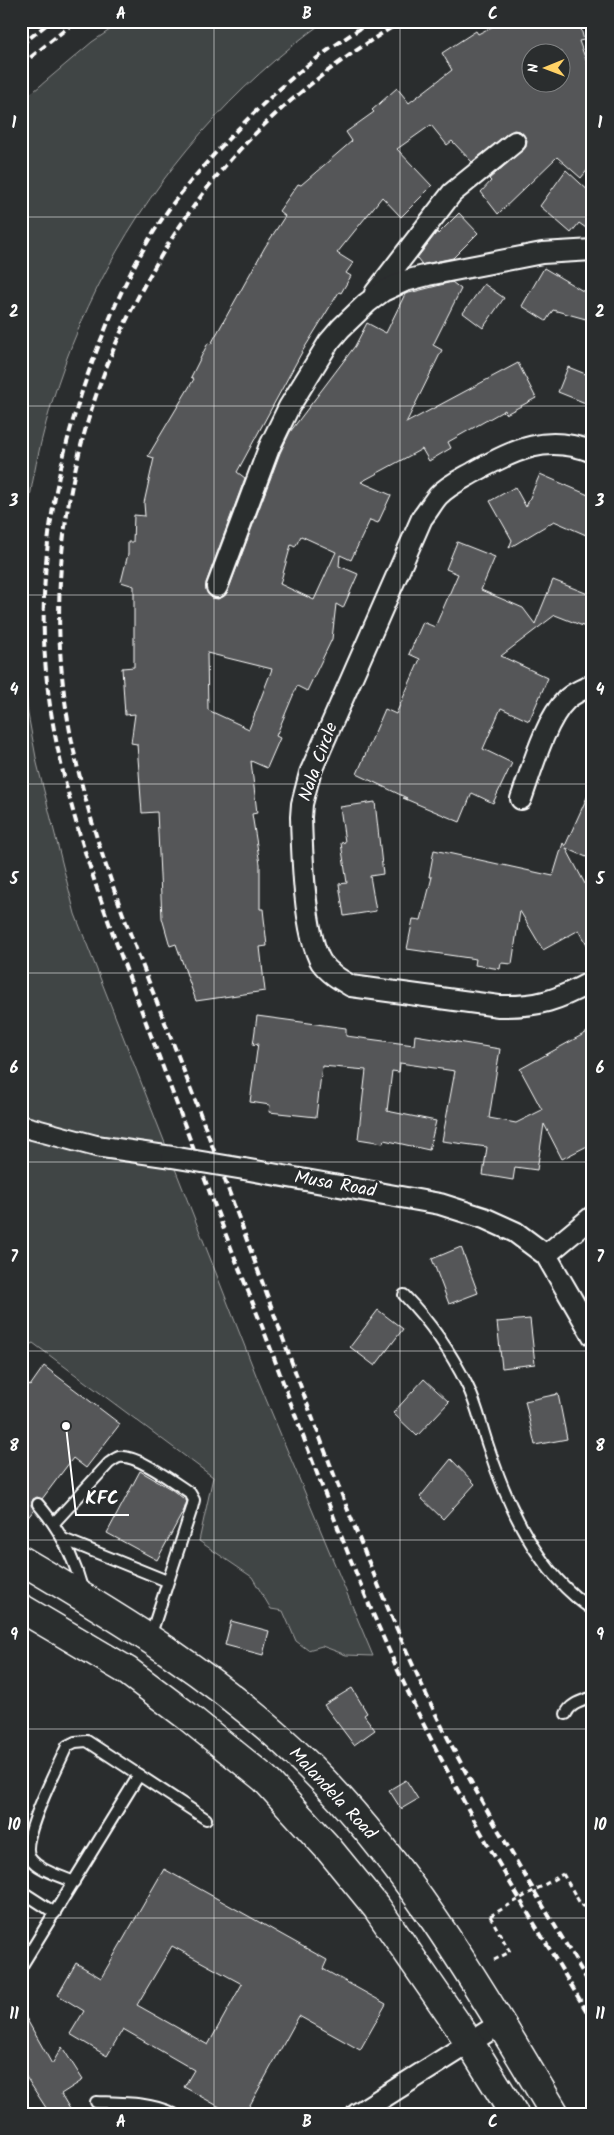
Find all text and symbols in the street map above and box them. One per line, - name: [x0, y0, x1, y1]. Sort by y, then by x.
- text: A: [116, 2, 126, 27]
- text: B: [302, 2, 312, 27]
- text: C: [488, 2, 498, 27]
- north arrow: [522, 42, 572, 92]
- text: N: [523, 63, 545, 73]
- text: 1: [12, 111, 17, 136]
- text: 1: [598, 111, 603, 136]
- text: 2: [9, 300, 19, 325]
- text: 2: [595, 300, 605, 325]
- text: 3: [9, 489, 19, 514]
- text: 3: [595, 489, 605, 514]
- text: 4: [10, 678, 19, 703]
- text: 4: [596, 678, 605, 703]
- street label: Nala Circle: [291, 718, 347, 806]
- text: 5: [9, 867, 20, 892]
- text: 5: [595, 867, 606, 892]
- text: 6: [10, 1056, 19, 1081]
- text: 6: [596, 1056, 605, 1081]
- street label: Musa Road: [292, 1164, 379, 1207]
- text: 7: [10, 1245, 18, 1270]
- text: 7: [596, 1245, 604, 1270]
- text: 8: [9, 1434, 19, 1459]
- text: 8: [595, 1434, 605, 1459]
- callout: KFC: [76, 1481, 129, 1515]
- text: KFC: [85, 1484, 119, 1514]
- text: 9: [10, 1623, 18, 1648]
- text: 9: [596, 1623, 604, 1648]
- street label: Malandela Road: [281, 1741, 384, 1848]
- text: 10: [7, 1813, 21, 1838]
- text: 10: [593, 1813, 607, 1838]
- text: 11: [9, 2002, 19, 2027]
- text: 11: [595, 2002, 605, 2027]
- text: A: [116, 2110, 126, 2135]
- text: B: [302, 2110, 312, 2135]
- text: C: [488, 2110, 498, 2135]

